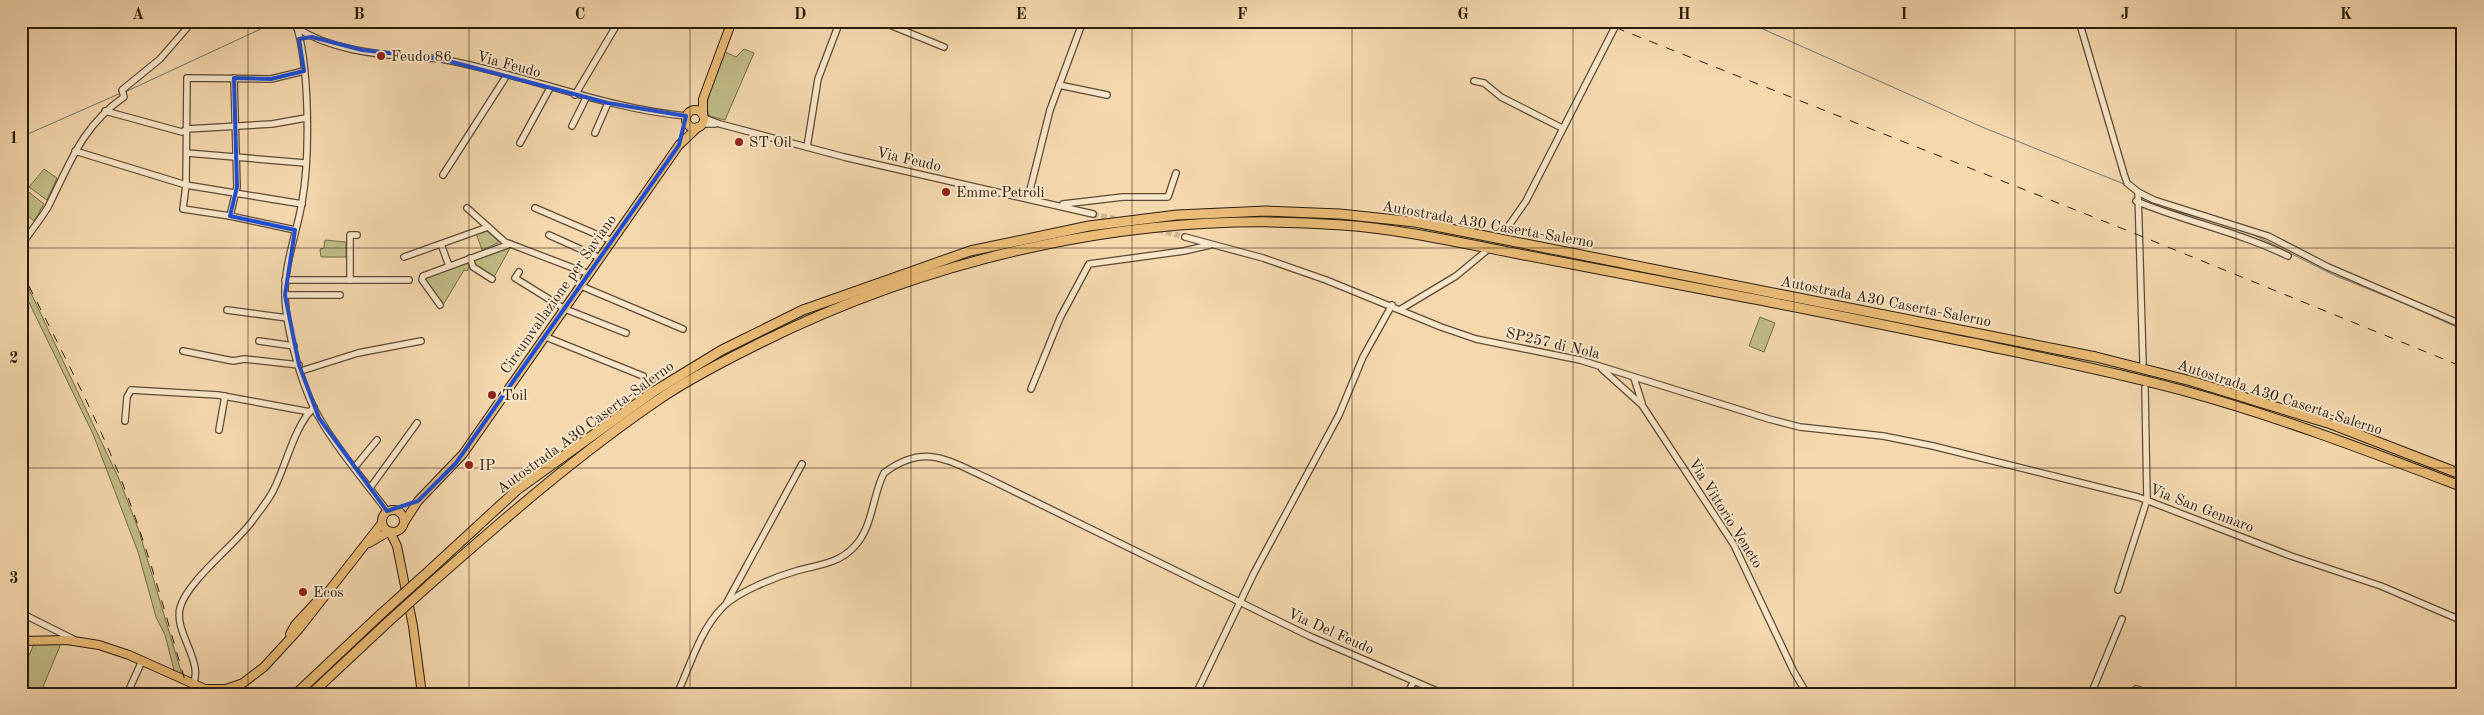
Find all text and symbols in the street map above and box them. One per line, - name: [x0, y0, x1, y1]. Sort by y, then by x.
- text: A: [132, 7, 144, 23]
- text: B: [353, 7, 365, 23]
- text: C: [575, 7, 585, 23]
- text: D: [794, 7, 806, 23]
- text: E: [1015, 7, 1027, 23]
- text: F: [1237, 7, 1248, 23]
- text: G: [1457, 7, 1469, 23]
- text: H: [1677, 7, 1691, 23]
- text: I: [1900, 7, 1908, 23]
- text: J: [2121, 7, 2130, 23]
- text: K: [2340, 7, 2352, 23]
- marker: Feudo 86: [375, 50, 387, 62]
- place label: Feudo 86: [391, 50, 452, 65]
- street label: Via Feudo: [475, 50, 542, 81]
- text: 1: [9, 131, 19, 147]
- marker: ST Oil: [733, 136, 745, 148]
- place label: ST Oil: [749, 136, 792, 151]
- street label: Via Feudo: [875, 146, 942, 175]
- marker: Emme Petroli: [940, 186, 952, 198]
- place label: Emme Petroli: [956, 186, 1045, 201]
- street label: Autostrada A30 Caserta-Salerno: [1381, 199, 1595, 251]
- street label: Circumvallazione per Saviano: [498, 212, 620, 377]
- street label: Autostrada A30 Caserta-Salerno: [1779, 275, 1992, 330]
- street label: SP257 di Nola: [1504, 326, 1602, 363]
- text: 2: [9, 351, 19, 367]
- street label: Autostrada A30 Caserta-Salerno: [2175, 358, 2384, 439]
- street label: Autostrada A30 Caserta-Salerno: [495, 359, 677, 497]
- marker: Toil: [486, 389, 498, 401]
- place label: Toil: [502, 389, 527, 404]
- street label: Via Vittorio Veneto: [1685, 456, 1764, 571]
- marker: IP: [463, 459, 475, 471]
- place label: IP: [479, 459, 495, 474]
- street label: Via San Gennaro: [2147, 483, 2256, 536]
- text: 3: [9, 571, 19, 587]
- marker: Ecos: [297, 586, 309, 598]
- place label: Ecos: [313, 586, 344, 601]
- street label: Via Del Feudo: [1285, 607, 1376, 658]

